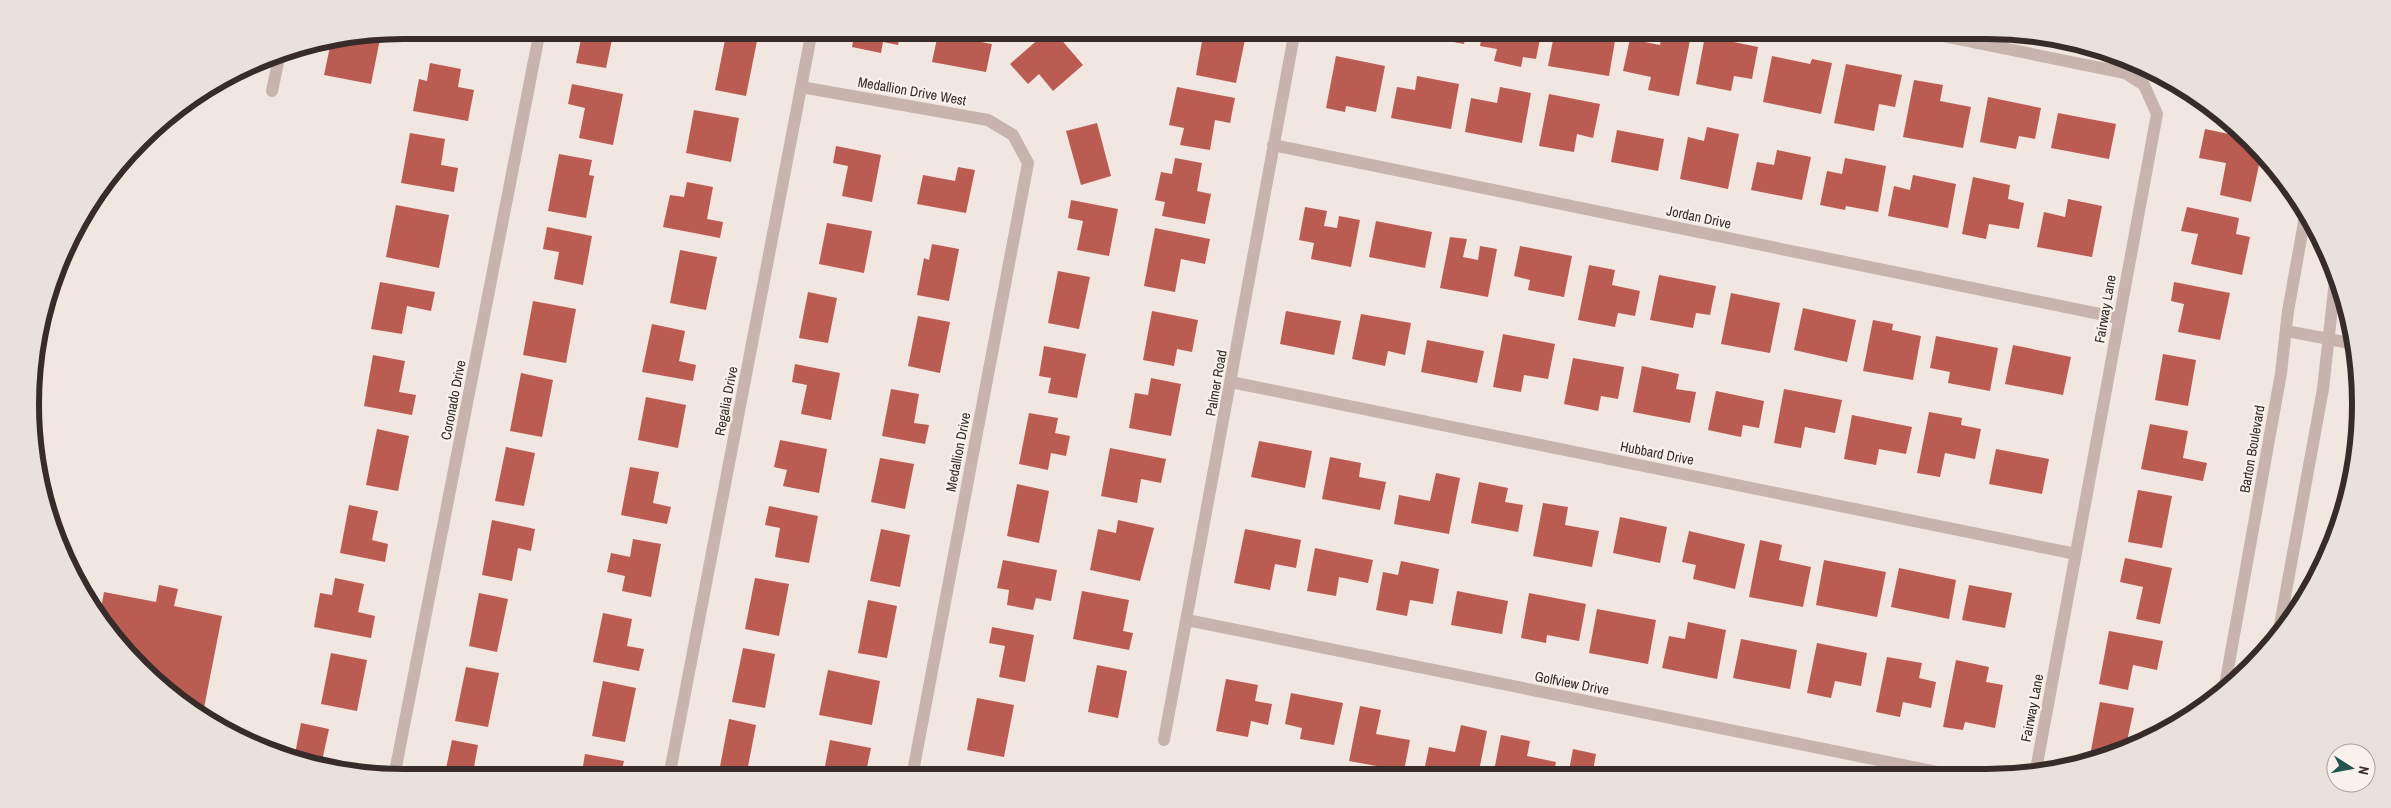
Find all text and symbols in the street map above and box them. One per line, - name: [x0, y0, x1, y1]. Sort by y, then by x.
- street label: Medallion Drive West: [856, 73, 968, 109]
- street label: Jordan Drive: [1665, 201, 1733, 233]
- street label: Fairway Lane: [2090, 273, 2120, 345]
- street label: Palmer Road: [1201, 348, 1231, 418]
- street label: Coronado Drive: [436, 359, 470, 441]
- street label: Regalia Drive: [710, 365, 742, 437]
- street label: Barton Boulevard: [2235, 404, 2269, 494]
- street label: Medallion Drive: [941, 411, 975, 493]
- street label: Hubbard Drive: [1619, 437, 1695, 469]
- street label: Golfview Drive: [1533, 667, 1611, 699]
- street label: Fairway Lane: [2017, 672, 2047, 744]
- north arrow: [2326, 743, 2376, 793]
- text: N: [2354, 765, 2373, 776]

